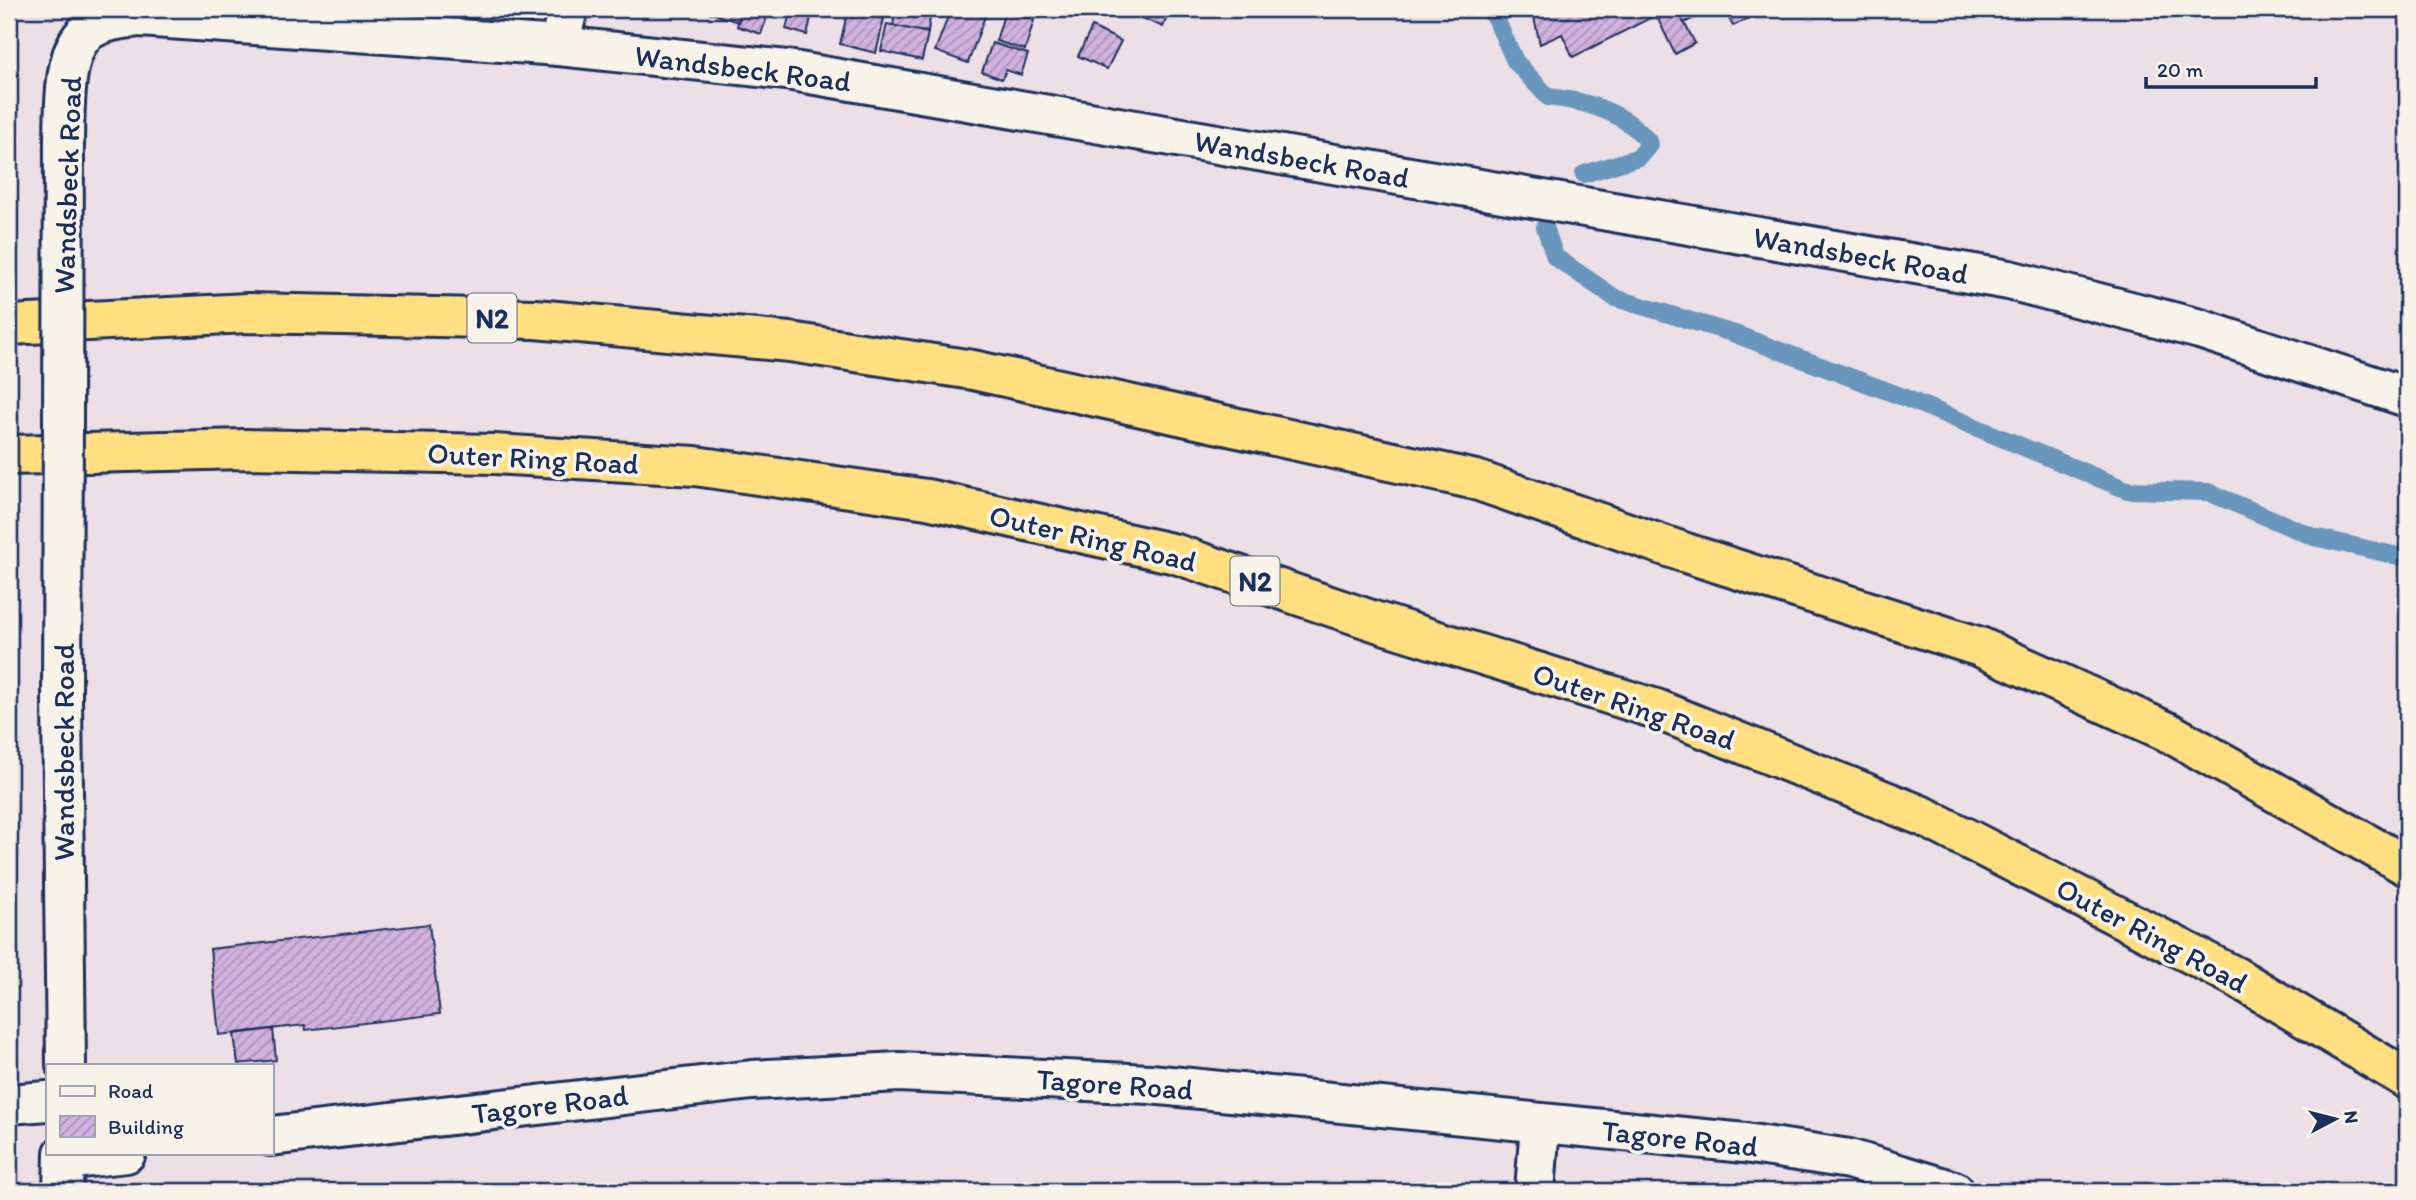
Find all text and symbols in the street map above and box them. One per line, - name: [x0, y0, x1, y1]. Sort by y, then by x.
- street label: Wandsbeck Road: [633, 36, 854, 100]
- scale bar: [2146, 46, 2316, 90]
- text: 20 m: [2157, 57, 2204, 82]
- street label: Wandsbeck Road: [45, 75, 89, 295]
- street label: Wandsbeck Road: [1191, 122, 1413, 196]
- street label: Wandsbeck Road: [1750, 218, 1972, 292]
- road number: N2: [468, 294, 516, 342]
- street label: Outer Ring Road: [426, 434, 640, 482]
- street label: Outer Ring Road: [986, 496, 1200, 580]
- road number: N2: [1230, 556, 1280, 606]
- street label: Wandsbeck Road: [45, 643, 82, 861]
- street label: Outer Ring Road: [1528, 654, 1740, 758]
- street label: Outer Ring Road: [2050, 869, 2254, 1001]
- street label: Tagore Road: [1035, 1060, 1195, 1108]
- legend: [46, 1064, 273, 1154]
- street label: Tagore Road: [470, 1076, 630, 1132]
- text: Road: [108, 1078, 154, 1103]
- north arrow: [2300, 1084, 2370, 1154]
- text: N: [2339, 1109, 2364, 1125]
- street label: Tagore Road: [1600, 1111, 1760, 1165]
- text: Building: [108, 1114, 184, 1139]

